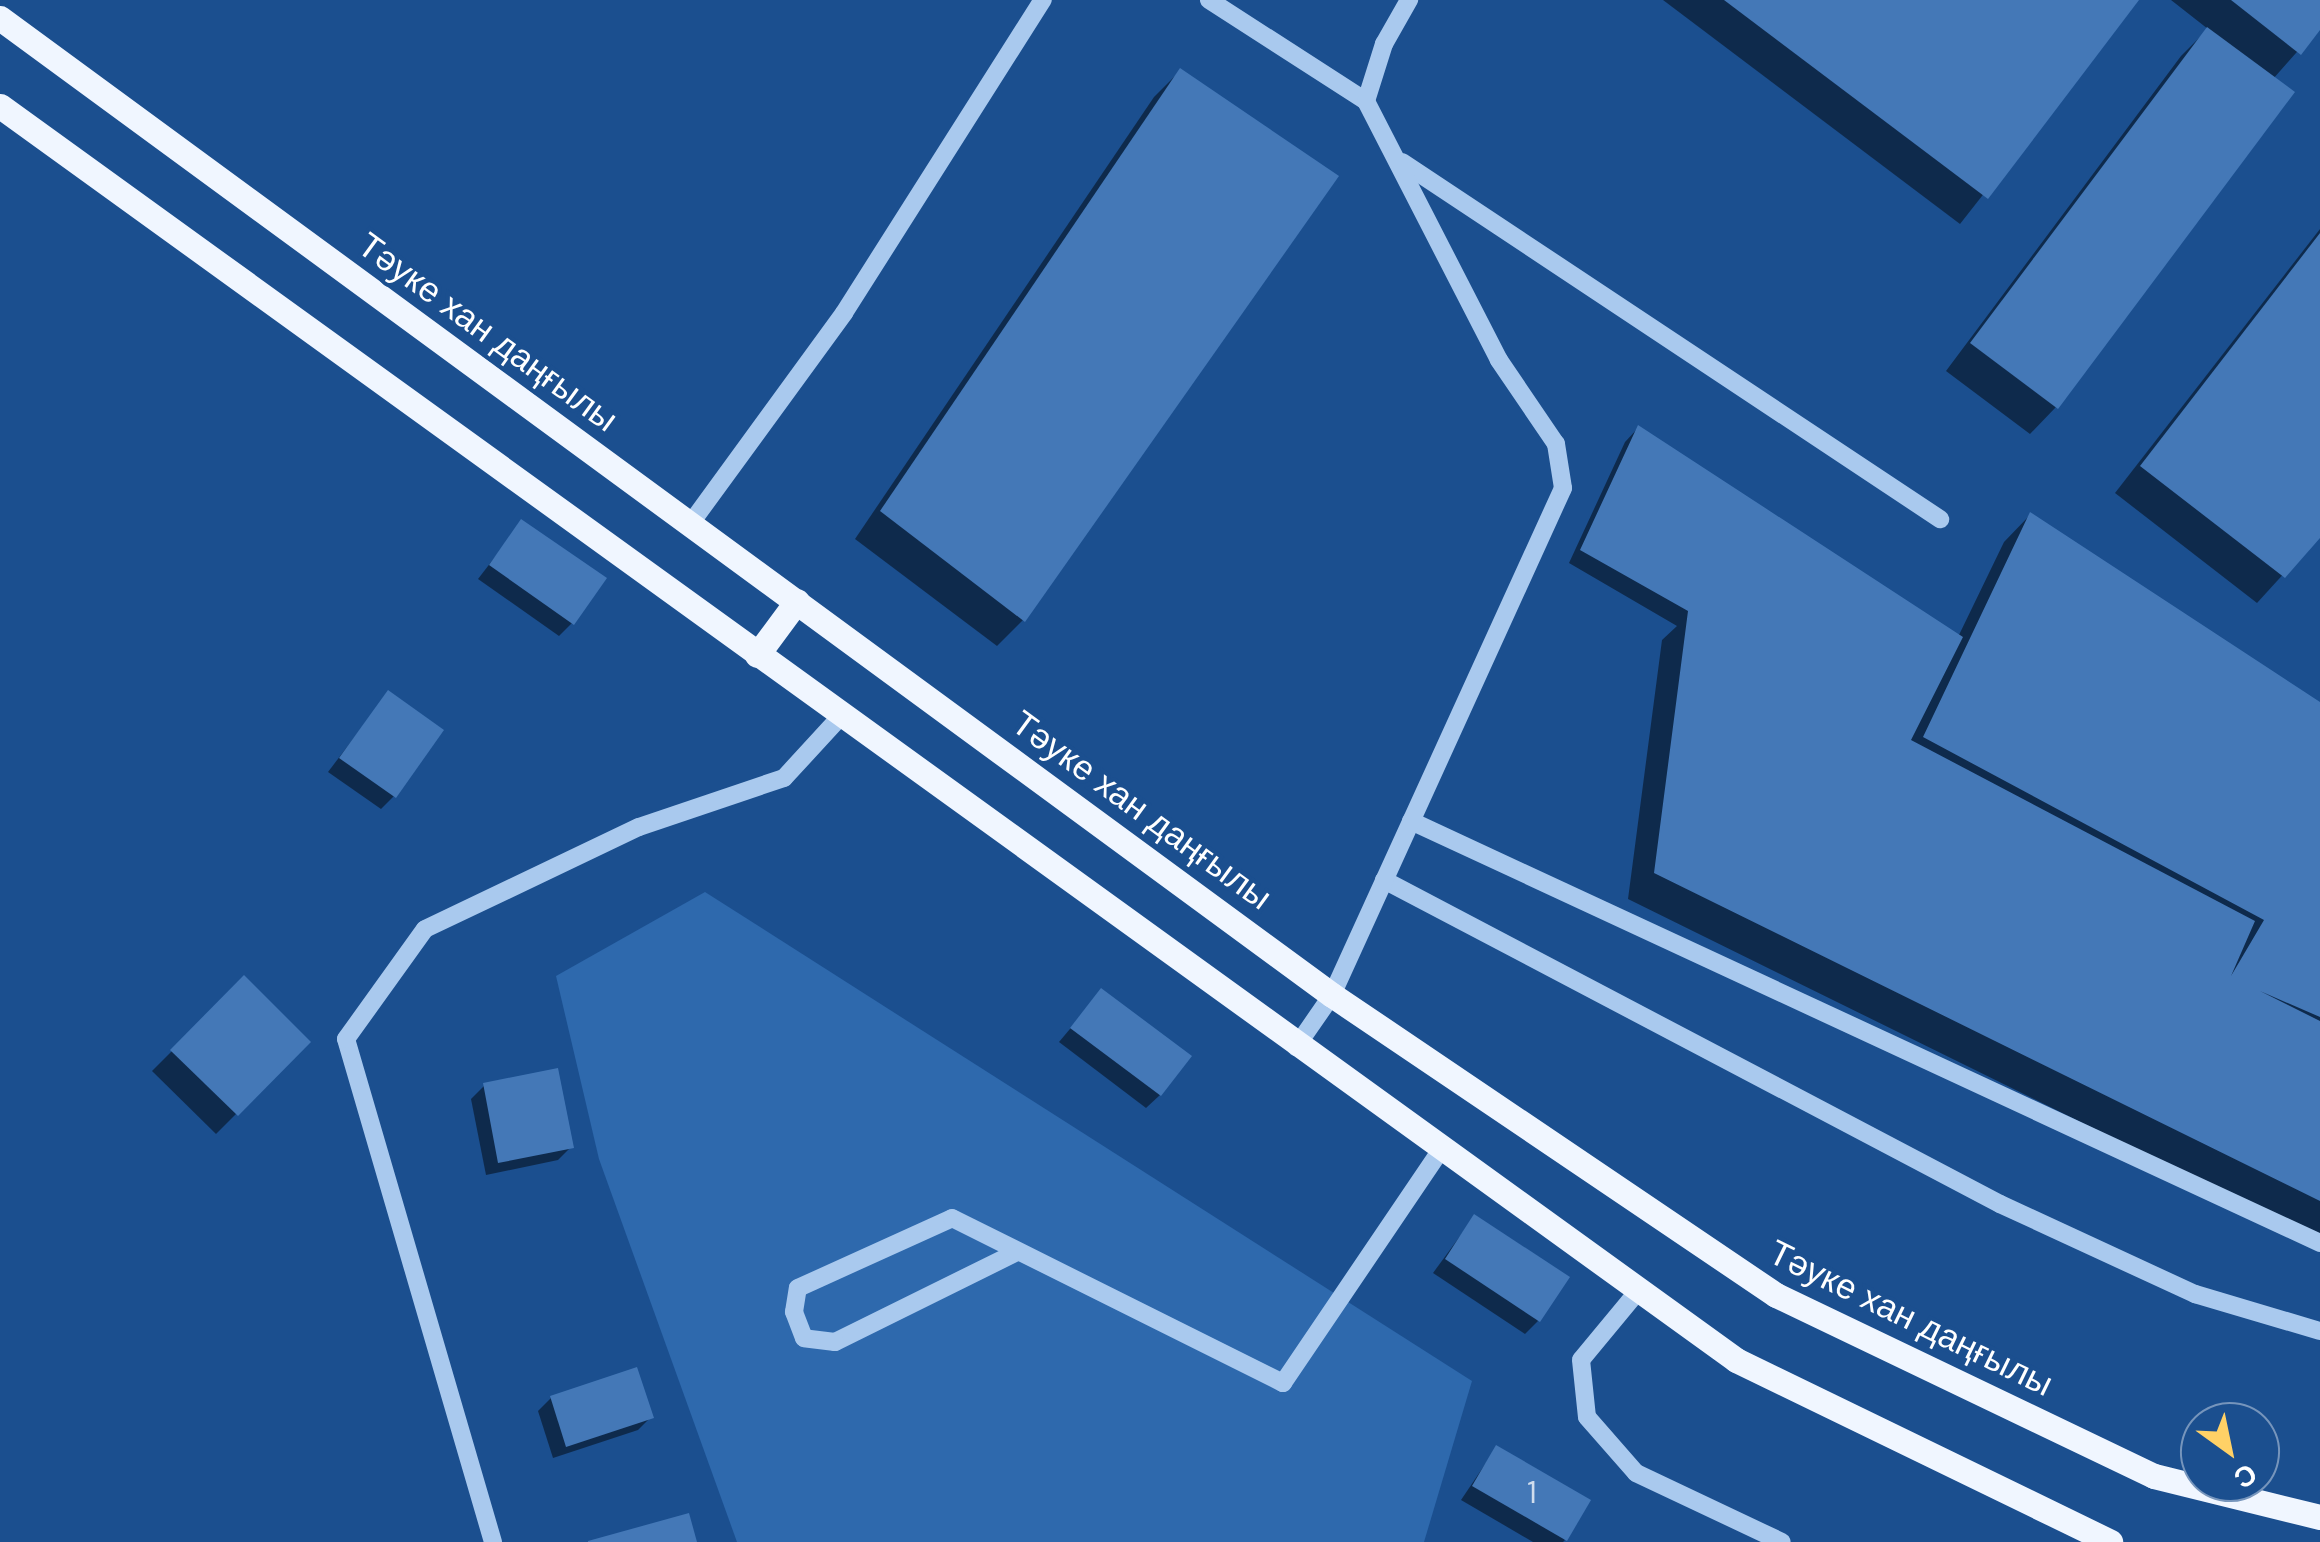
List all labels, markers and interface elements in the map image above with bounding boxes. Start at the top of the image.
street label: Тәуке хан даңғылы [350,224,626,440]
street label: Тәуке хан даңғылы [1004,702,1280,918]
street label: Тәуке хан даңғылы [1762,1231,2060,1405]
north arrow [2180,1402,2280,1502]
text: С [2227,1455,2264,1497]
house number: 1 [1527,1475,1537,1511]

